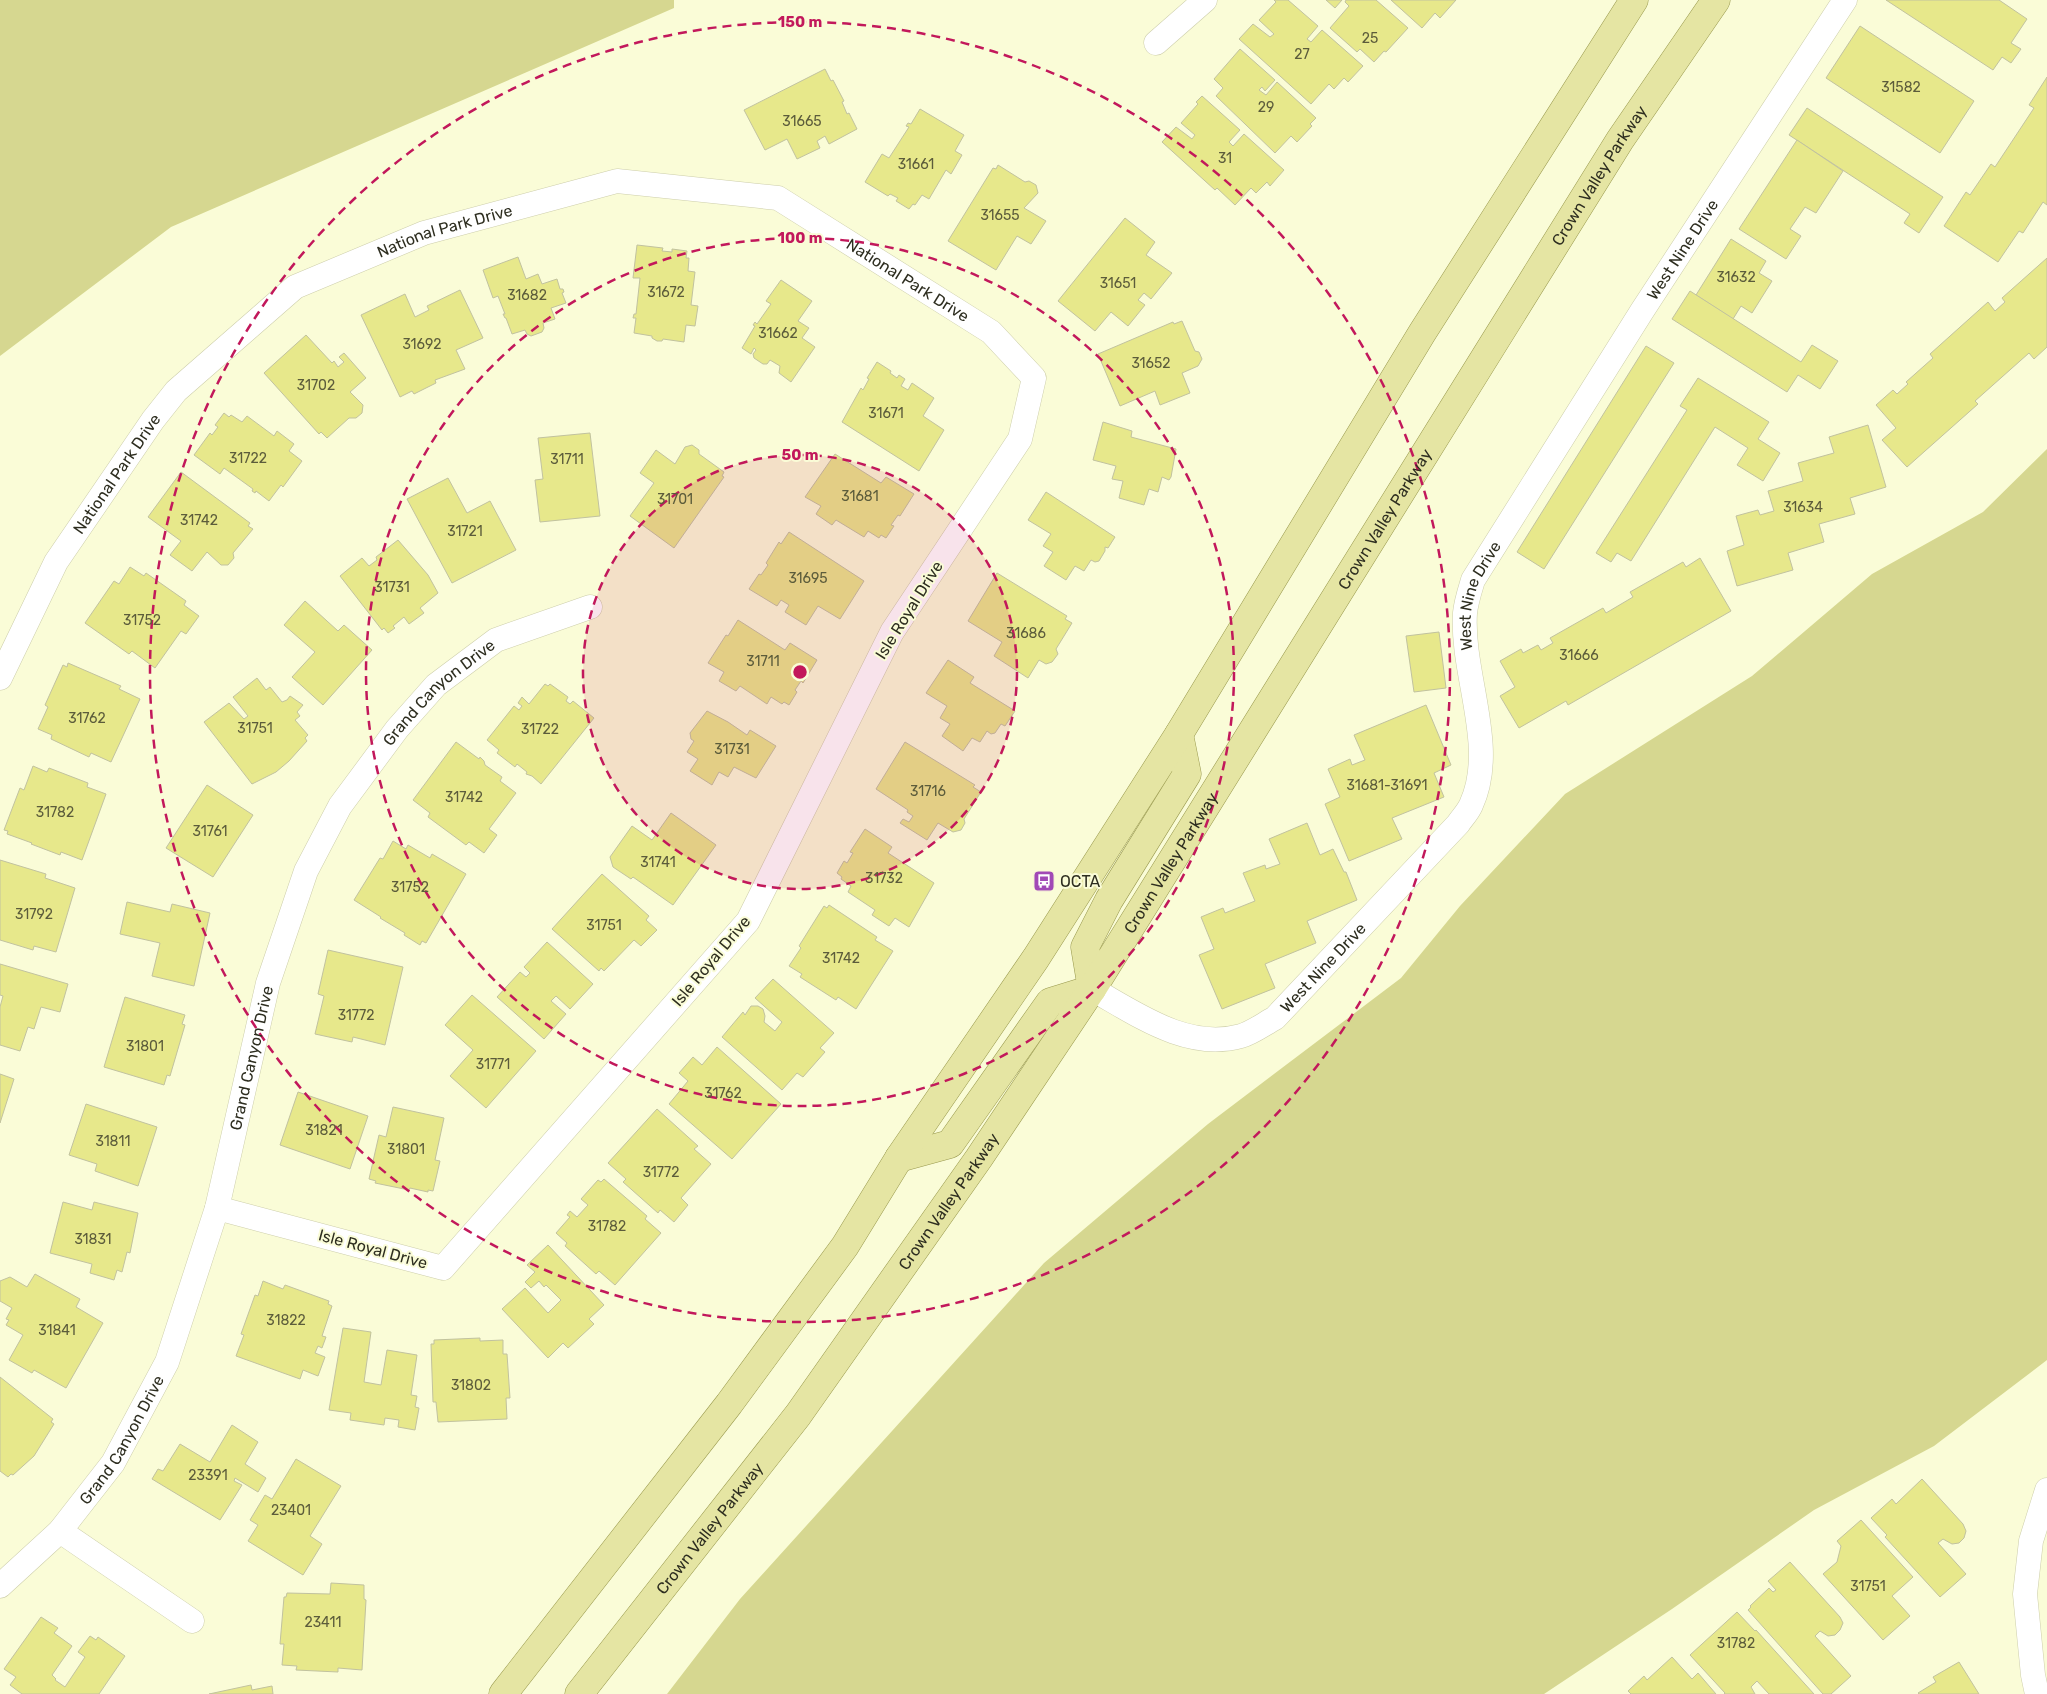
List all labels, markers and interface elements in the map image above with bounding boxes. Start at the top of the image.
text: 150 m [778,13,822,31]
house number: 25 [1362,30,1378,47]
house number: 27 [1294,46,1310,63]
house number: 31582 [1881,79,1921,96]
house number: 29 [1258,99,1274,116]
street label: Crown Valley Parkway [1547,102,1651,249]
house number: 31665 [782,113,822,130]
house number: 31 [1218,150,1232,167]
house number: 31661 [898,156,934,173]
street label: West Nine Drive [1643,196,1722,303]
street label: National Park Drive [374,200,514,261]
house number: 31655 [980,207,1020,224]
text: 100 m [778,229,822,247]
street label: National Park Drive [843,234,973,325]
house number: 31632 [1716,269,1756,286]
house number: 31651 [1100,275,1136,292]
house number: 31672 [647,284,685,301]
house number: 31682 [507,287,547,304]
house number: 31662 [758,325,798,342]
house number: 31692 [402,336,442,353]
house number: 31652 [1131,355,1171,372]
house number: 31702 [297,377,335,394]
house number: 31671 [868,405,904,422]
street label: National Park Drive [69,410,164,537]
street label: Crown Valley Parkway [1333,445,1435,593]
text: 50 m [782,446,818,464]
house number: 31722 [229,450,267,467]
house number: 31711 [550,451,584,468]
house number: 31681 [841,488,879,505]
house number: 31701 [657,491,693,508]
house number: 31634 [1783,499,1823,516]
house number: 31742 [180,512,218,529]
house number: 31721 [447,523,483,540]
street label: West Nine Drive [1455,537,1505,651]
street label: Isle Royal Drive [871,557,947,663]
house number: 31695 [788,570,828,587]
house number: 31731 [374,579,410,596]
house number: 31752 [123,612,161,629]
house number: 31686 [1006,625,1046,642]
street label: Grand Canyon Drive [379,635,498,749]
house number: 31666 [1559,647,1599,664]
house number: 31711 [746,653,780,670]
centre of rings [791,663,809,681]
house number: 31762 [68,710,106,727]
house number: 31751 [237,720,273,737]
house number: 31722 [521,721,559,738]
house number: 31731 [714,741,750,758]
house number: 31681-31691 [1347,777,1427,794]
house number: 31716 [910,783,946,800]
house number: 31742 [445,789,483,806]
street label: Crown Valley Parkway [1120,789,1222,937]
house number: 31782 [36,804,74,821]
house number: 31761 [192,823,228,840]
house number: 31741 [640,854,676,871]
bus stop icon: OCTA [1032,869,1056,893]
house number: 31732 [865,870,903,887]
place label: OCTA [1060,872,1101,891]
house number: 31752 [391,879,429,896]
house number: 31792 [15,906,53,923]
street label: Isle Royal Drive [668,912,754,1010]
house number: 31751 [586,917,622,934]
street label: West Nine Drive [1276,919,1369,1016]
house number: 31742 [822,950,860,967]
street label: Grand Canyon Drive [225,984,277,1132]
house number: 31772 [338,1007,374,1024]
house number: 31801 [126,1038,164,1055]
house number: 31771 [476,1056,510,1073]
house number: 31762 [704,1085,742,1102]
house number: 31821 [305,1122,343,1139]
street label: Crown Valley Parkway [894,1129,1003,1273]
house number: 31811 [95,1133,131,1150]
house number: 31801 [387,1141,425,1158]
house number: 31772 [643,1164,679,1181]
house number: 31782 [588,1218,626,1235]
street label: Isle Royal Drive [316,1225,430,1273]
house number: 31831 [74,1231,112,1248]
house number: 31822 [266,1312,306,1329]
house number: 31841 [38,1322,76,1339]
street label: Grand Canyon Drive [75,1372,168,1508]
house number: 31802 [451,1377,491,1394]
street label: Crown Valley Parkway [652,1458,767,1598]
house number: 23391 [188,1467,228,1484]
house number: 23401 [271,1502,311,1519]
house number: 31751 [1850,1578,1886,1595]
house number: 23411 [304,1614,342,1631]
house number: 31782 [1717,1635,1755,1652]

